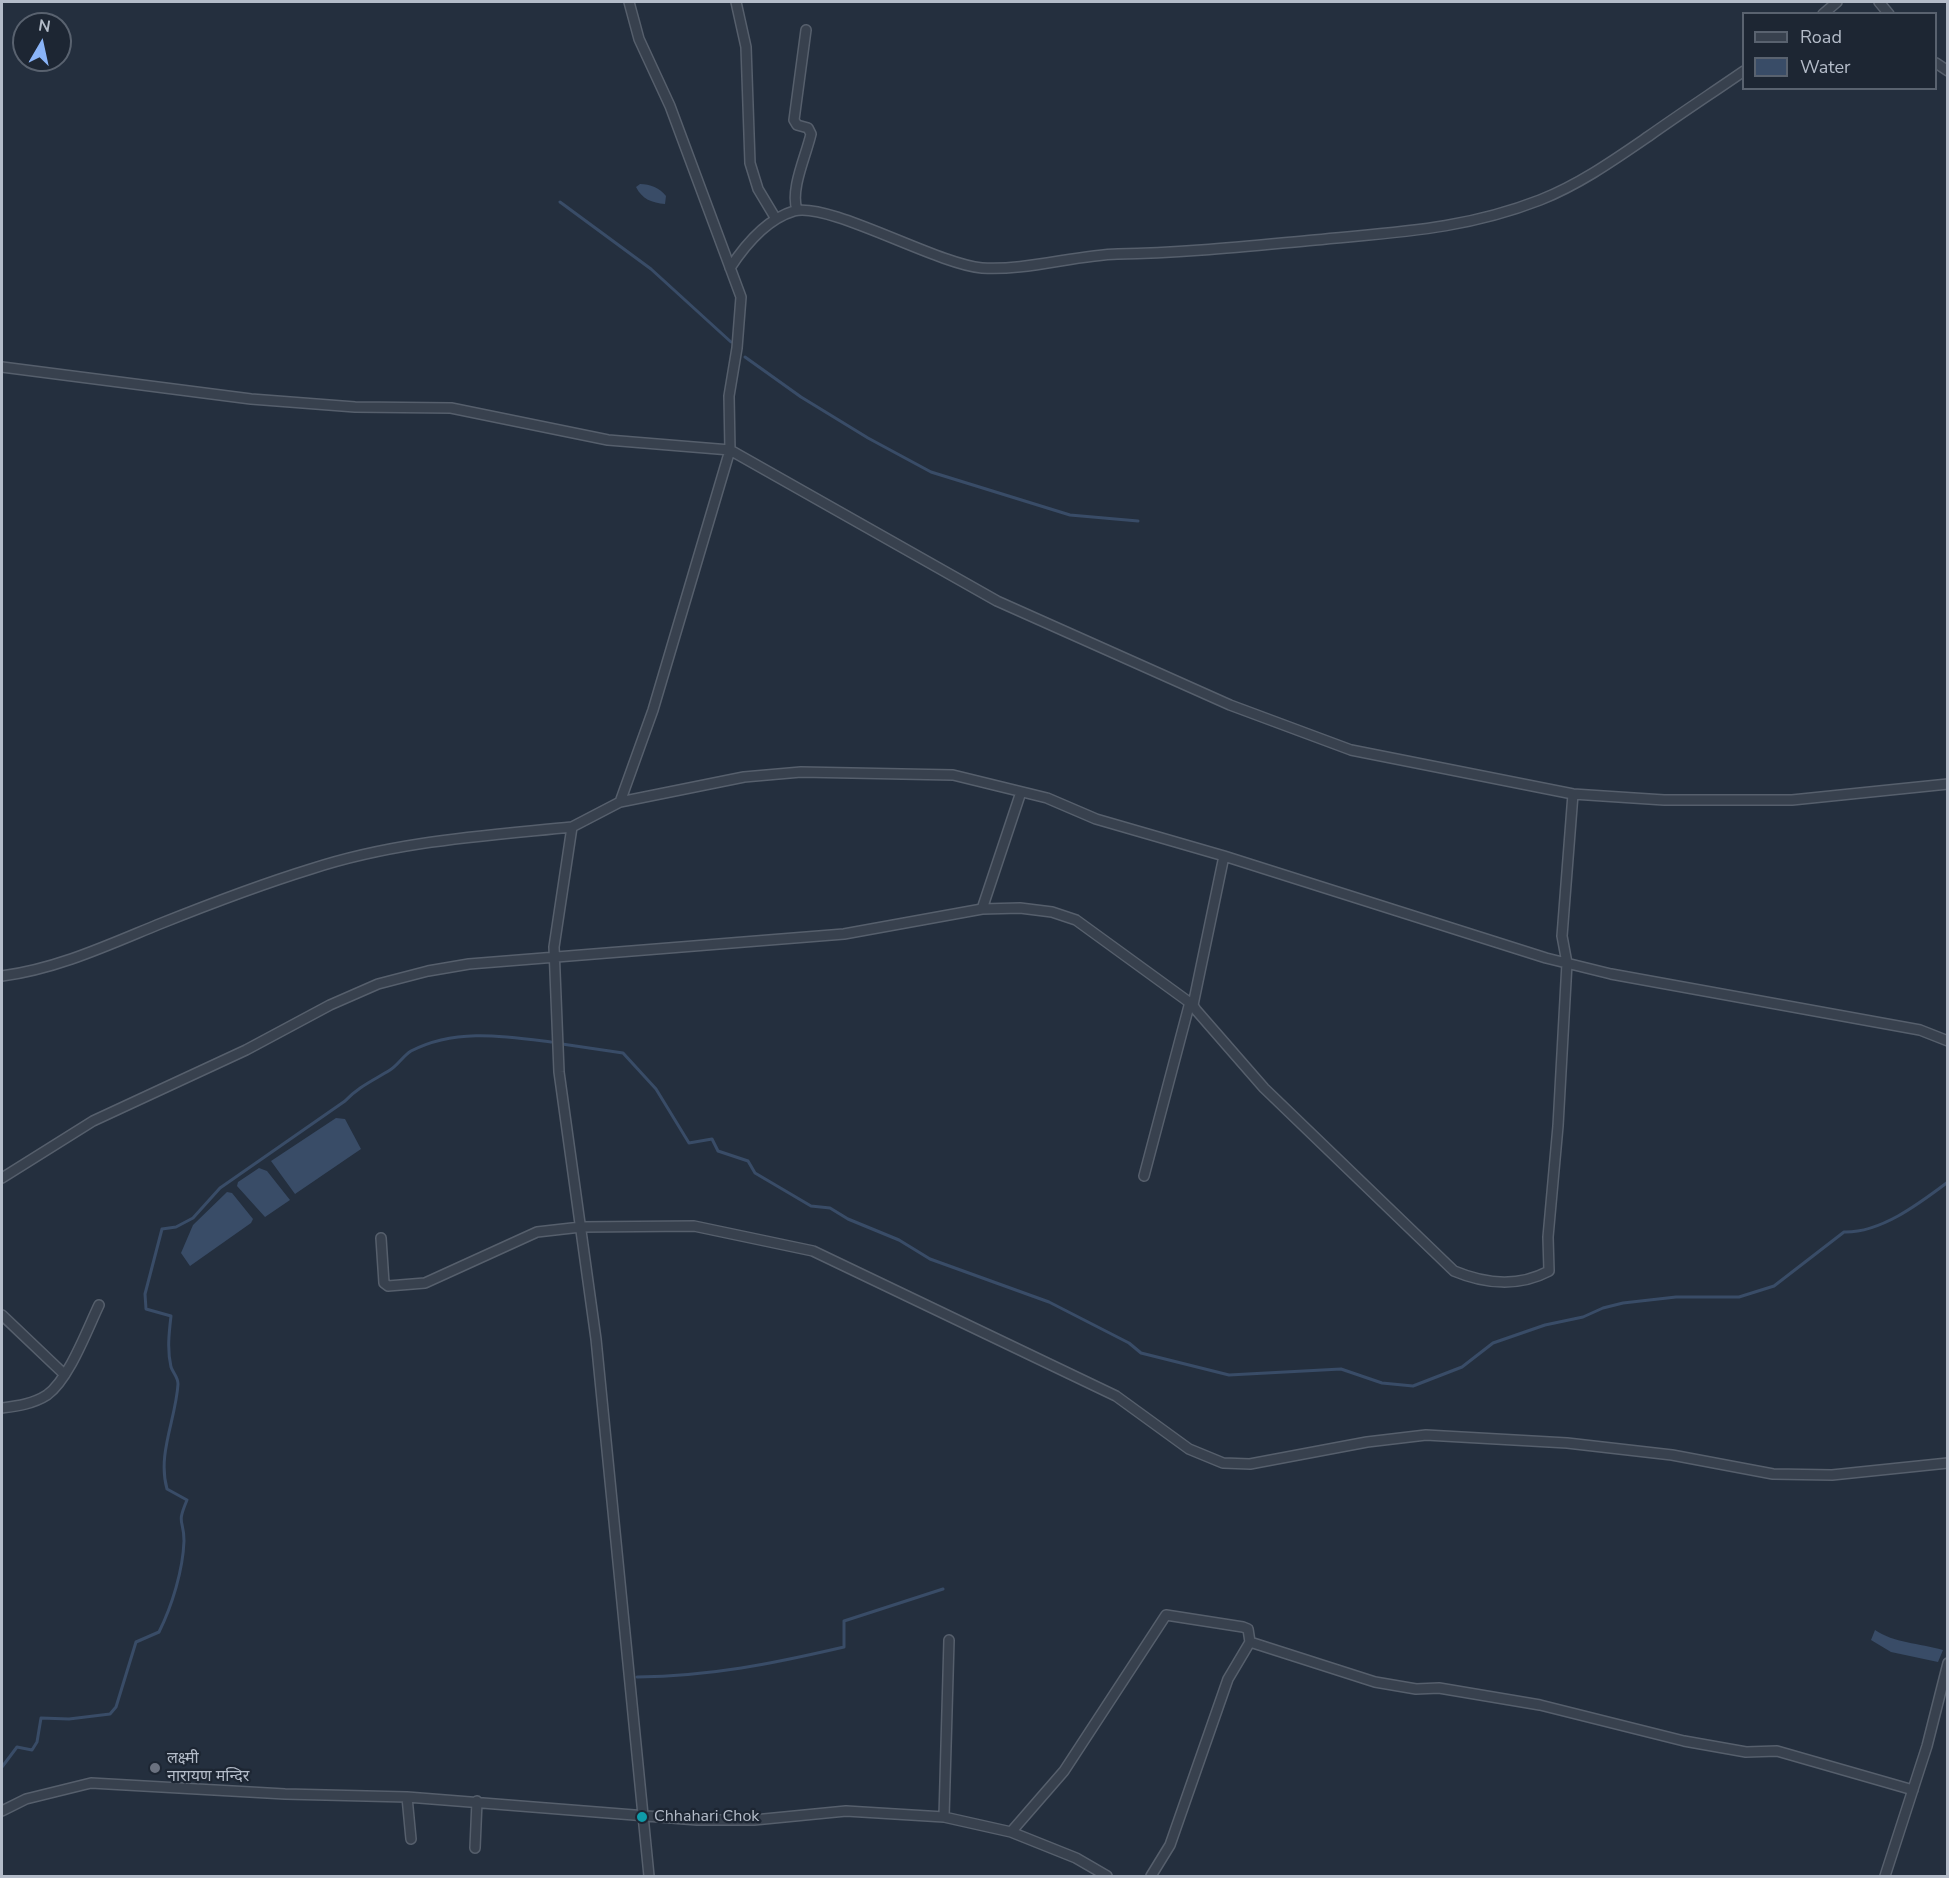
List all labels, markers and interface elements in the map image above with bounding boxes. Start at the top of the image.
north arrow [12,12,72,72]
legend [1742,12,1937,90]
text: N [37,14,52,38]
text: Road [1800,25,1842,49]
text: Water [1800,55,1851,79]
place label: लक्ष्मी नारायण मन्दिर [167,1749,249,1787]
marker: लक्ष्मी नारायण मन्दिर [148,1761,162,1775]
place label: Chhahari Chok [654,1807,759,1827]
marker: Chhahari Chok [635,1810,649,1824]

